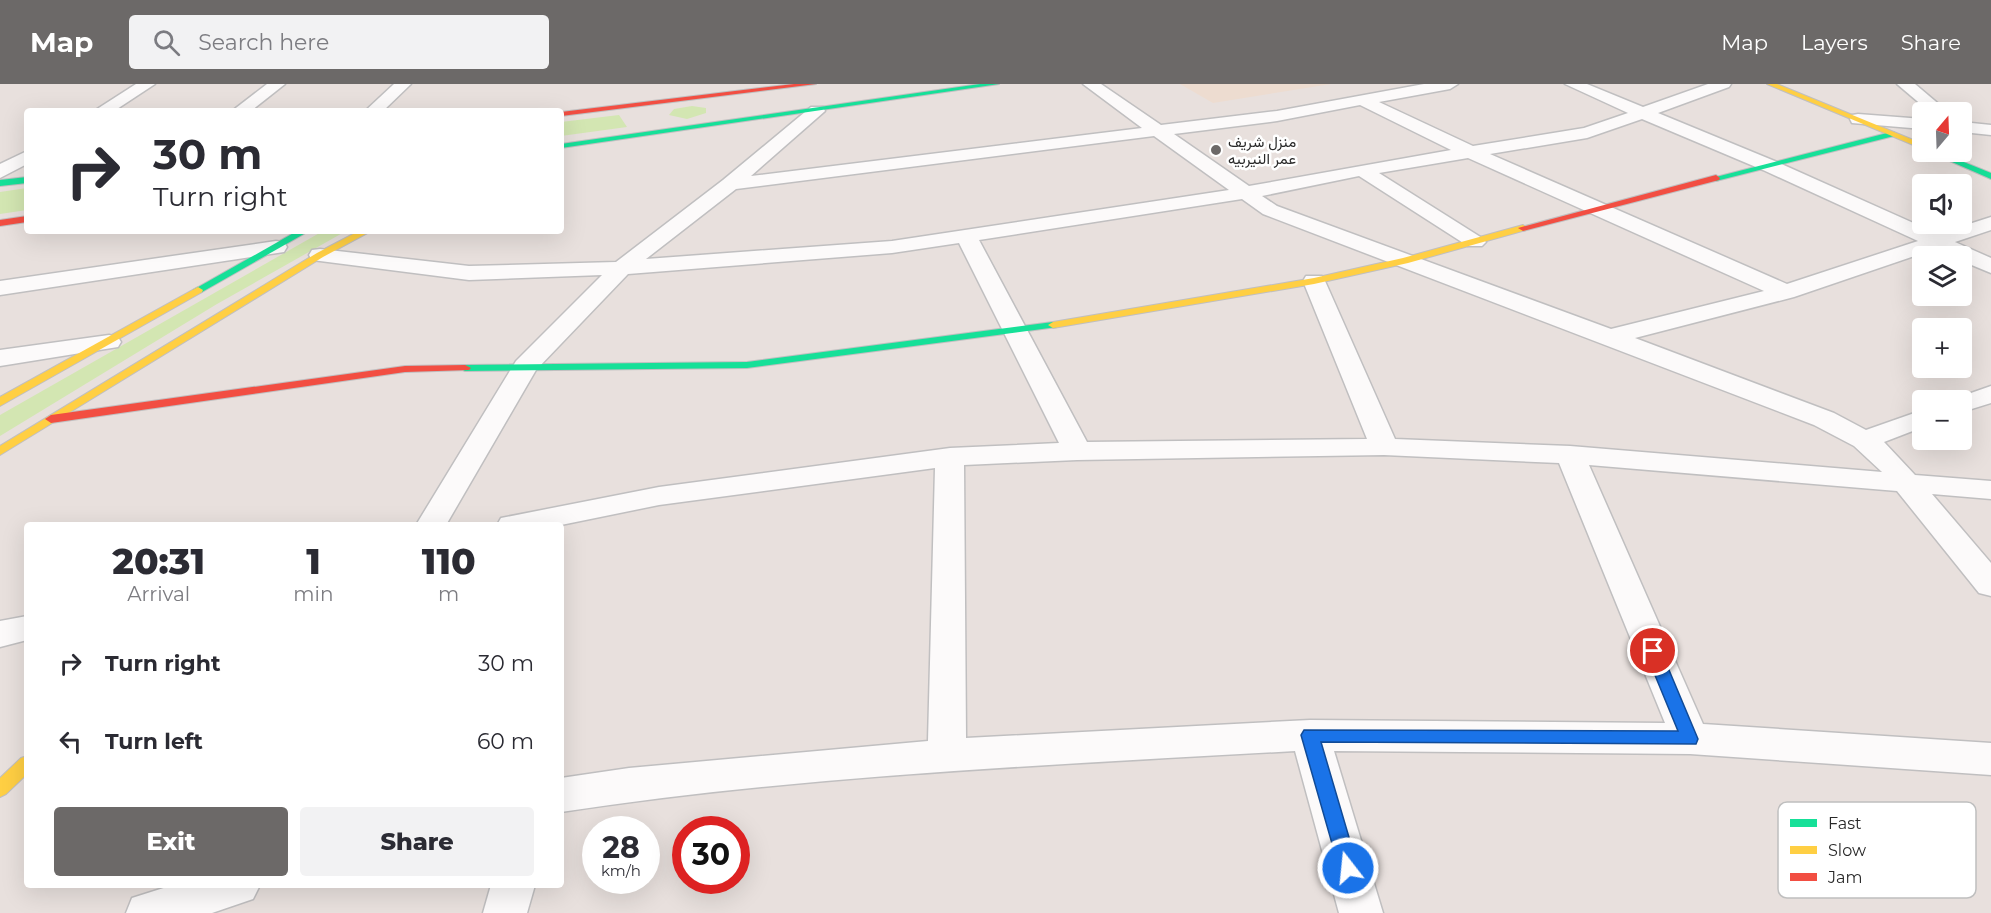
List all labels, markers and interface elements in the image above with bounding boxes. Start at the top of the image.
search box [129,15,549,69]
text: Map [30,25,93,59]
icon: search [150,26,183,59]
text: Search here [198,29,329,56]
text: Map [1721,30,1768,55]
text: Layers [1801,30,1868,55]
text: Share [1901,30,1961,55]
north arrow [1912,102,1972,162]
map controls [1912,102,1972,450]
text: 30 m [153,128,262,180]
icon: right [54,132,132,210]
place label: منزل شريف عمر النيربيه [1228,132,1296,168]
marker: منزل شريف عمر النيربيه [1209,143,1223,157]
button: sound [1912,174,1972,234]
text: Turn right [153,180,288,213]
button: layers [1912,246,1972,306]
button: + [1912,318,1972,378]
button: − [1912,390,1972,450]
text: 20:31 [112,539,205,583]
text: 1 [306,539,321,583]
text: 110 [422,539,476,583]
text: Arrival [127,582,190,606]
text: min [293,582,333,606]
text: m [438,582,459,606]
pin [1627,625,1678,676]
icon: arrive [1636,634,1669,667]
icon: right [54,647,87,680]
text: Turn right [105,650,220,677]
text: 30 m [478,650,534,677]
icon: left [54,725,87,758]
text: Turn left [105,728,203,755]
text: 60 m [477,728,534,755]
legend [1778,802,1976,898]
button: Exit [54,807,288,876]
button: Share [300,807,534,876]
text: Fast [1828,814,1862,833]
speed limit sign: 30 [672,816,750,894]
text: 28 [602,829,640,866]
position arrow [1316,836,1380,900]
text: Slow [1828,841,1866,860]
text: km/h [601,861,641,880]
text: Jam [1827,868,1862,887]

